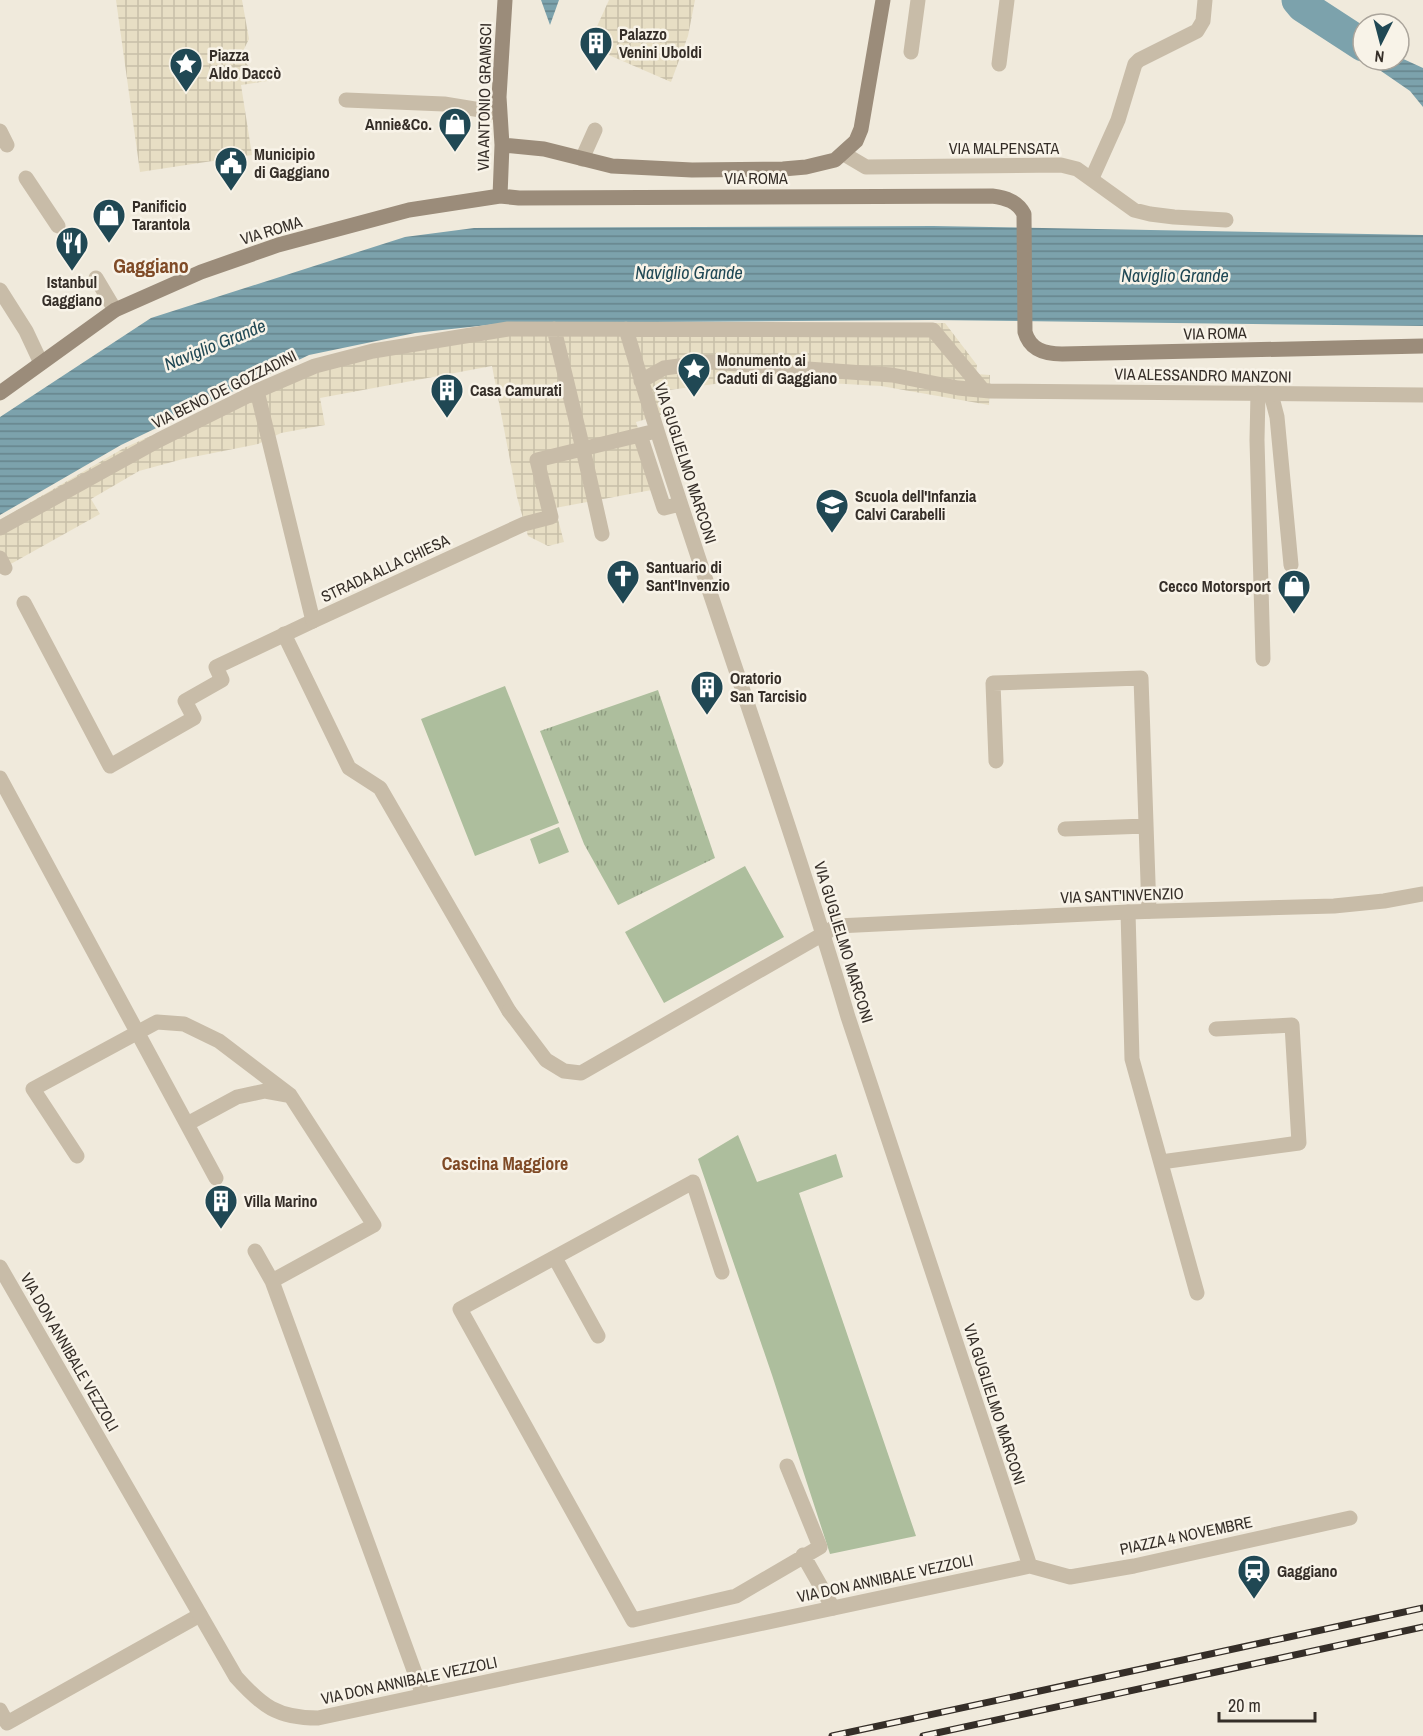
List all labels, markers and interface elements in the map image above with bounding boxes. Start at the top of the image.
north arrow [1351,12,1411,72]
street label: VIA ANTONIO GRAMSCI [472,23,496,171]
place label: Palazzo Venini Uboldi [619,23,702,63]
building icon: Palazzo Venini Uboldi [578,25,614,72]
place label: Piazza Aldo Daccò [209,44,281,84]
text: N [1374,45,1385,68]
place icon: Piazza Aldo Daccò [168,46,204,93]
shop icon: Annie&Co. [437,106,473,153]
place label: Annie&Co. [365,113,432,135]
street label: VIA MALPENSATA [949,137,1059,159]
place label: Municipio di Gaggiano [254,143,330,183]
public building icon: Municipio di Gaggiano [213,145,249,192]
street label: VIA ROMA [724,167,788,189]
place label: Panificio Tarantola [132,195,191,235]
shop icon: Panificio Tarantola [91,197,127,244]
street label: VIA ROMA [237,210,305,250]
restaurant icon: Istanbul Gaggiano [54,225,90,272]
district label: Gaggiano [113,252,189,279]
water label: Naviglio Grande [635,260,743,285]
water label: Naviglio Grande [1121,263,1229,288]
place label: Istanbul Gaggiano [42,271,102,311]
water label: Naviglio Grande [160,313,269,376]
street label: VIA ROMA [1183,321,1247,345]
street label: VIA BENO DE GOZZADINI [148,344,300,434]
place label: Monumento ai Caduti di Gaggiano [717,349,837,389]
place icon: Monumento ai Caduti di Gaggiano [676,351,712,398]
street label: VIA ALESSANDRO MANZONI [1114,362,1292,388]
building icon: Casa Camurati [429,372,465,419]
place label: Casa Camurati [470,379,562,401]
street label: VIA GUGLIELMO MARCONI [650,380,722,546]
place label: Scuola dell'Infanzia Calvi Carabelli [855,485,977,525]
school or university icon: Scuola dell'Infanzia Calvi Carabelli [814,487,850,534]
street label: STRADA ALLA CHIESA [317,528,453,607]
place label: Santuario di Sant'Invenzio [646,556,730,596]
church icon: Santuario di Sant'Invenzio [605,558,641,605]
shop icon: Cecco Motorsport [1276,568,1312,615]
place label: Cecco Motorsport [1159,575,1272,597]
place label: Oratorio San Tarcisio [730,667,807,707]
building icon: Oratorio San Tarcisio [689,669,725,716]
street label: VIA GUGLIELMO MARCONI [809,859,879,1025]
street label: VIA SANT'INVENZIO [1060,882,1184,908]
district label: Cascina Maggiore [442,1151,568,1176]
building icon: Villa Marino [203,1183,239,1230]
place label: Villa Marino [244,1190,317,1212]
street label: VIA DON ANNIBALE VEZZOLI [16,1269,124,1435]
street label: VIA GUGLIELMO MARCONI [959,1321,1031,1487]
street label: PIAZZA 4 NOVEMBRE [1118,1510,1254,1560]
street label: VIA DON ANNIBALE VEZZOLI [795,1549,975,1607]
station icon: Gaggiano [1236,1553,1272,1600]
place label: Gaggiano [1277,1560,1338,1582]
street label: VIA DON ANNIBALE VEZZOLI [319,1651,499,1709]
scale bar [1219,1685,1315,1723]
text: 20 m [1228,1693,1261,1718]

